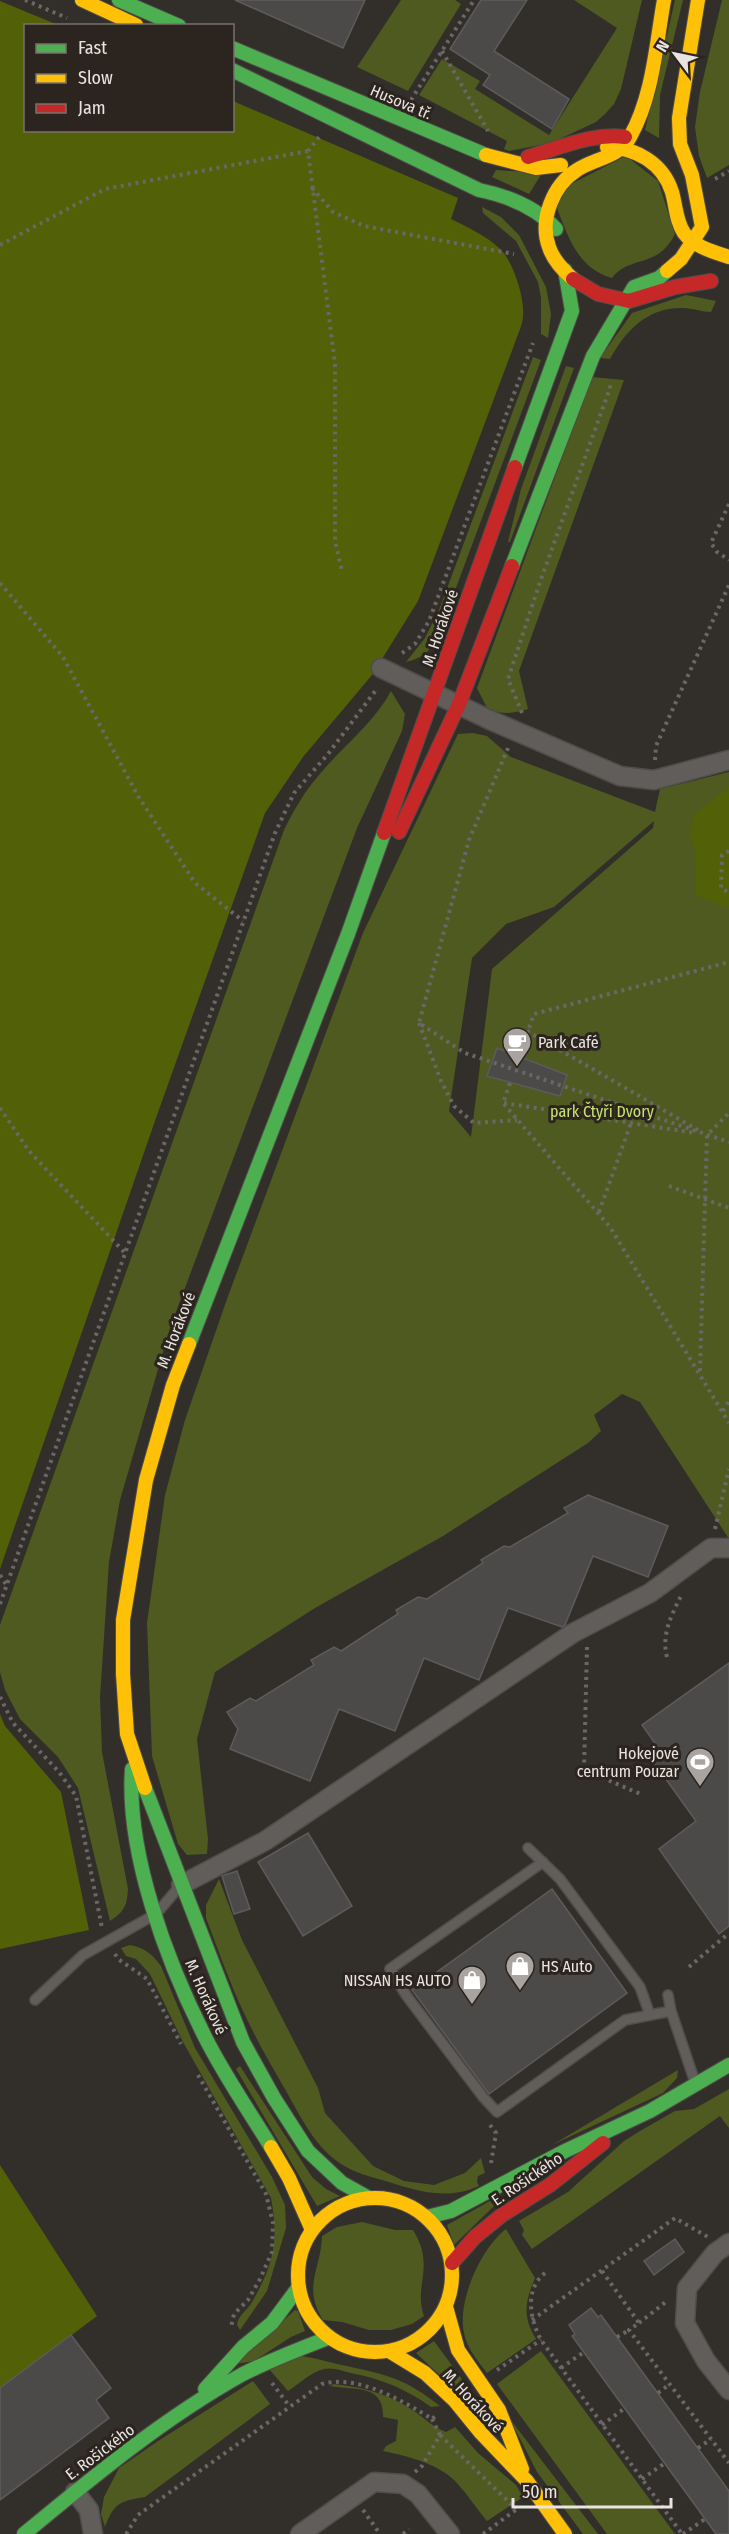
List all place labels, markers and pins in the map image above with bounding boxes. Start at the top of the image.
cafe icon: Park Café [501,1026,533,1068]
place label: Park Café [538,1033,599,1052]
place label: Hokejové centrum Pouzar [577,1744,679,1781]
sports icon: Hokejové centrum Pouzar [684,1746,716,1788]
shop icon: HS Auto [504,1950,536,1992]
place label: HS Auto [541,1957,593,1976]
shop icon: NISSAN HS AUTO [456,1964,488,2006]
place label: NISSAN HS AUTO [344,1971,451,1990]

